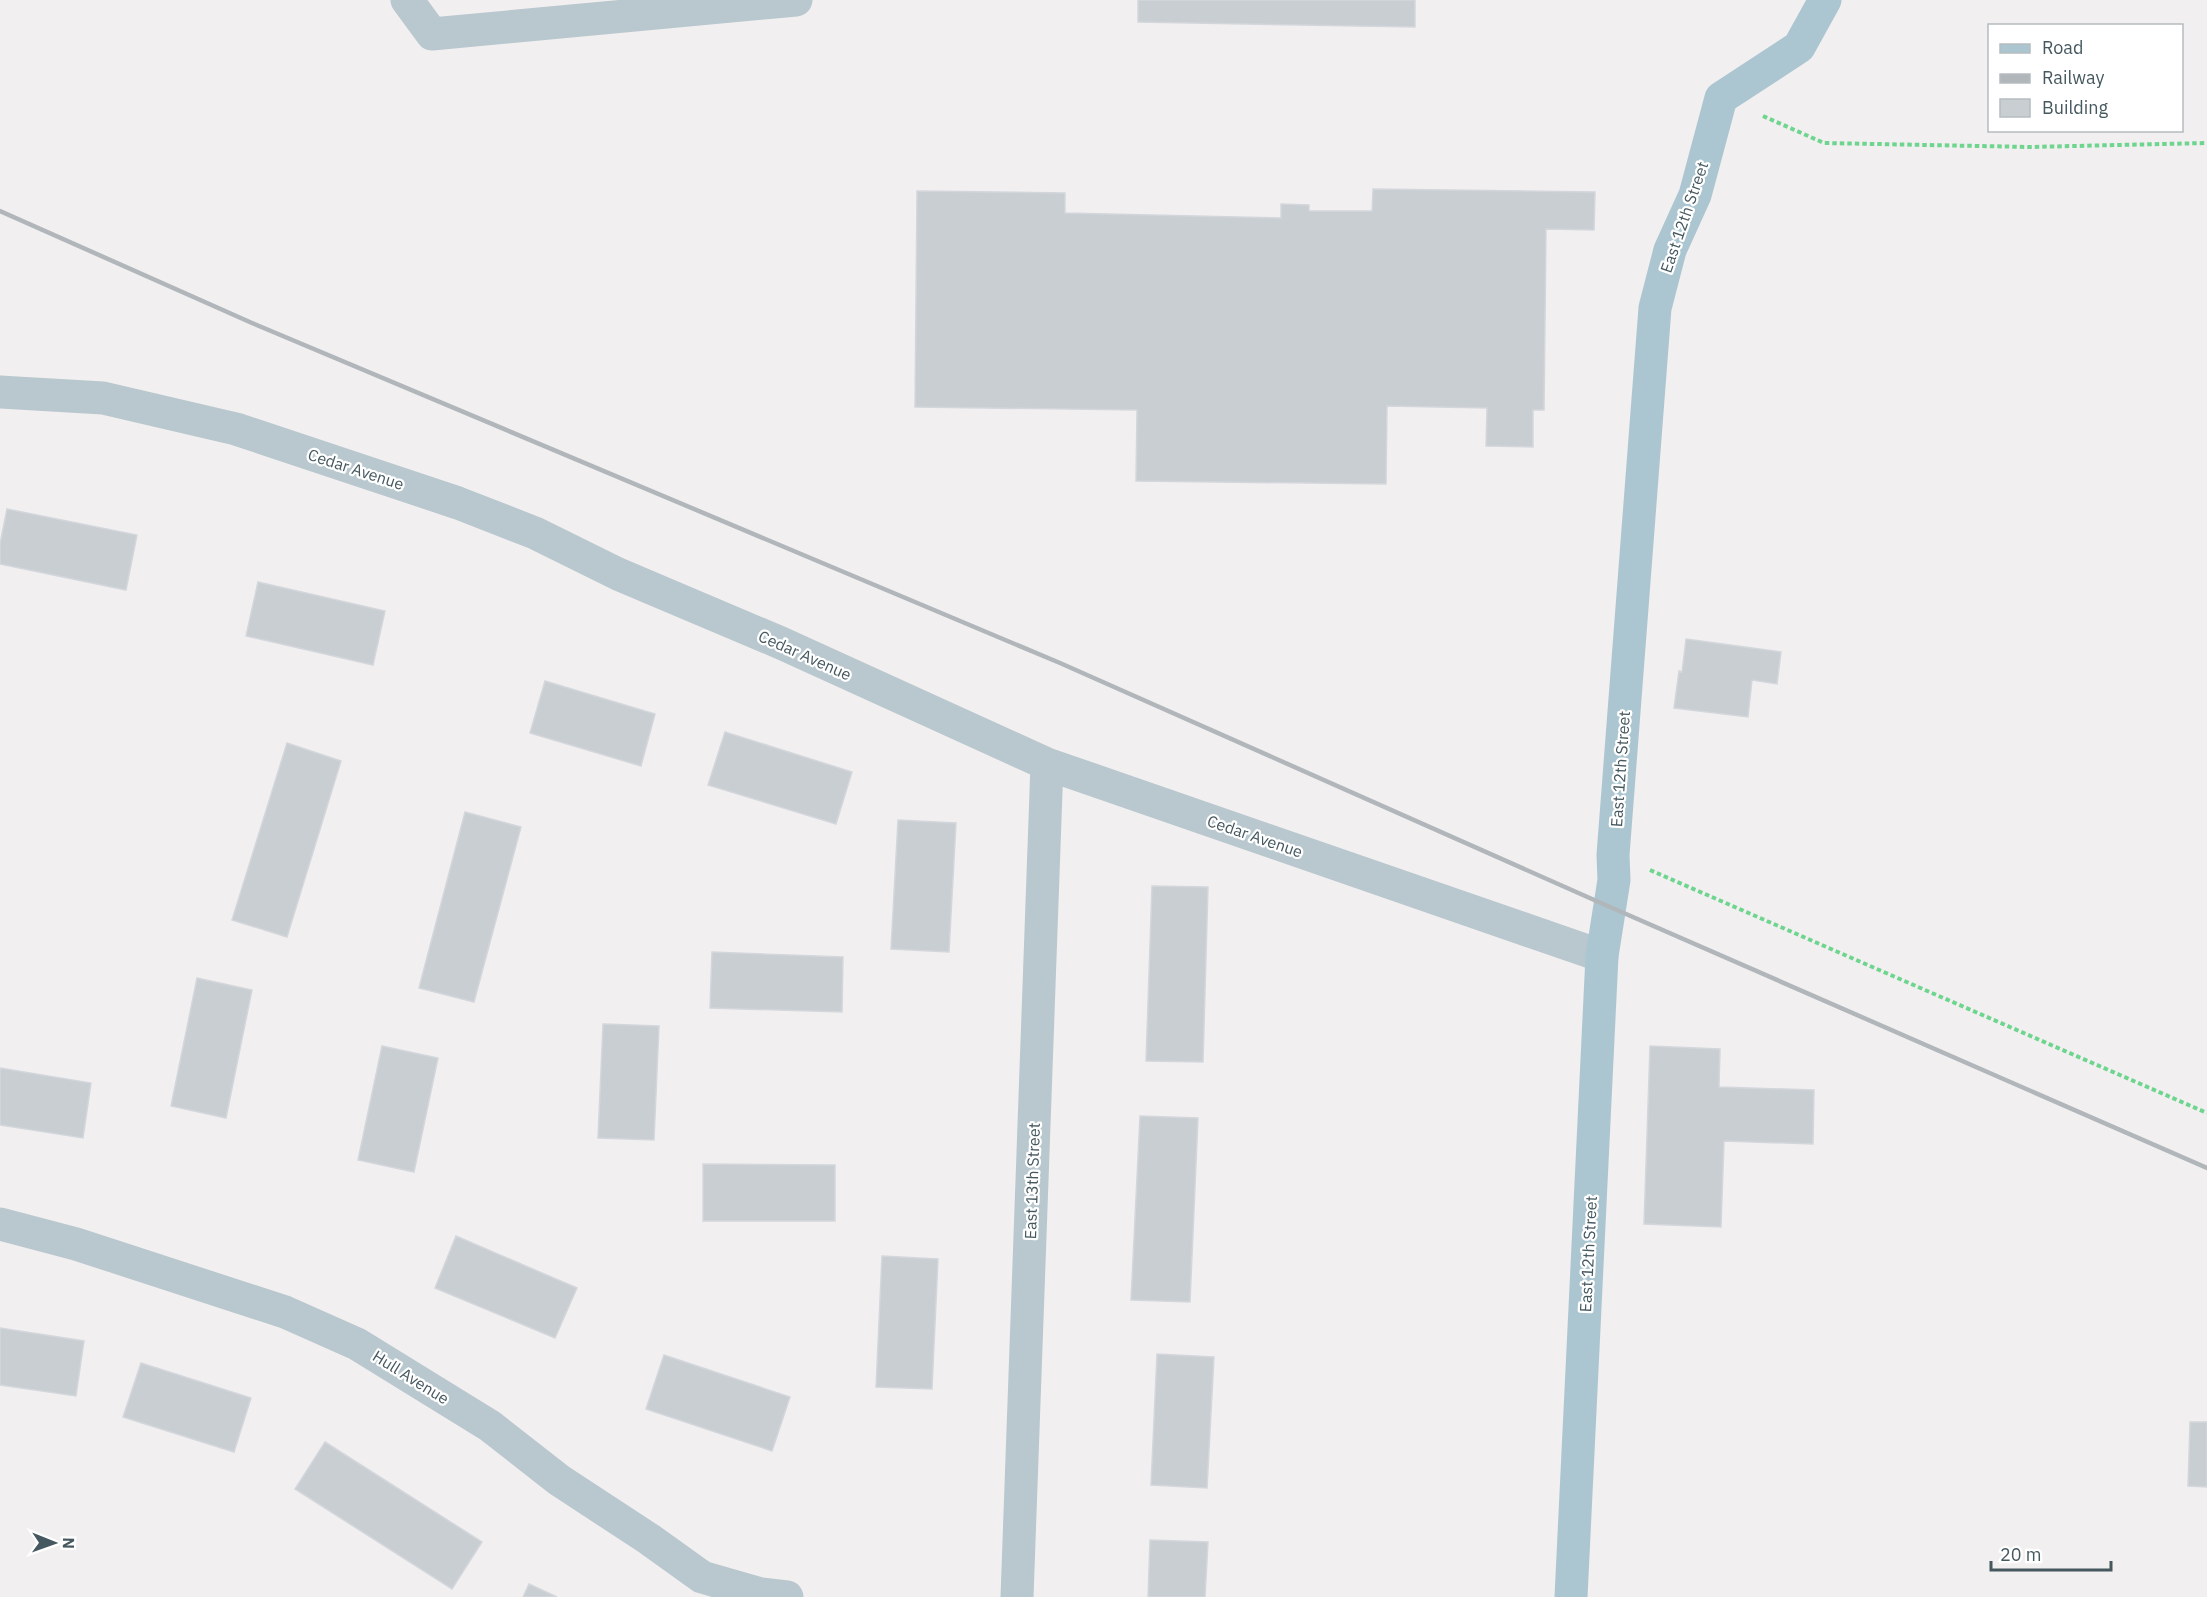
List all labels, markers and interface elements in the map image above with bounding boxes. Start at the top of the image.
legend [1988,24,2183,132]
text: Road [2042,36,2083,59]
text: Railway [2042,66,2104,89]
text: Building [2042,96,2109,119]
street label: East 12th Street [1656,159,1712,275]
street label: Cedar Avenue [306,444,407,494]
street label: Cedar Avenue [755,626,855,684]
street label: East 12th Street [1606,710,1634,828]
street label: Cedar Avenue [1205,810,1306,862]
street label: East 13th Street [1020,1122,1044,1240]
street label: East 12th Street [1575,1195,1601,1313]
street label: Hull Avenue [369,1346,453,1408]
north arrow [24,1513,84,1573]
scale bar [1991,1534,2111,1572]
text: N [59,1537,79,1549]
text: 20 m [2000,1543,2042,1566]

